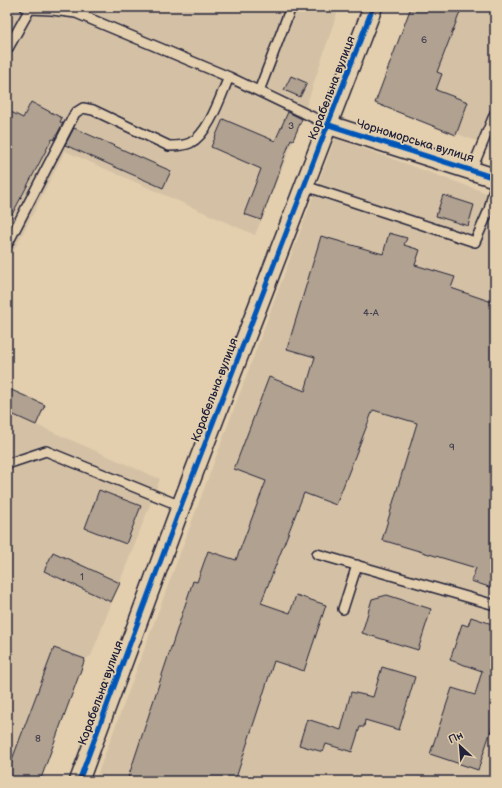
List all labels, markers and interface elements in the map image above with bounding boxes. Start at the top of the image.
street label: Корабельна вулиця [305,34,359,142]
house number: 6 [421,34,427,46]
street label: Чорноморська вулиця [354,116,476,166]
house number: 3 [288,120,294,132]
house number: 4-А [363,307,380,319]
street label: Корабельна вулиця [188,336,242,444]
house number: 9 [449,441,455,453]
house number: 1 [80,571,84,583]
street label: Корабельна вулиця [75,638,127,747]
north arrow [440,726,480,766]
text: Пн [446,728,465,747]
house number: 8 [35,733,41,745]

